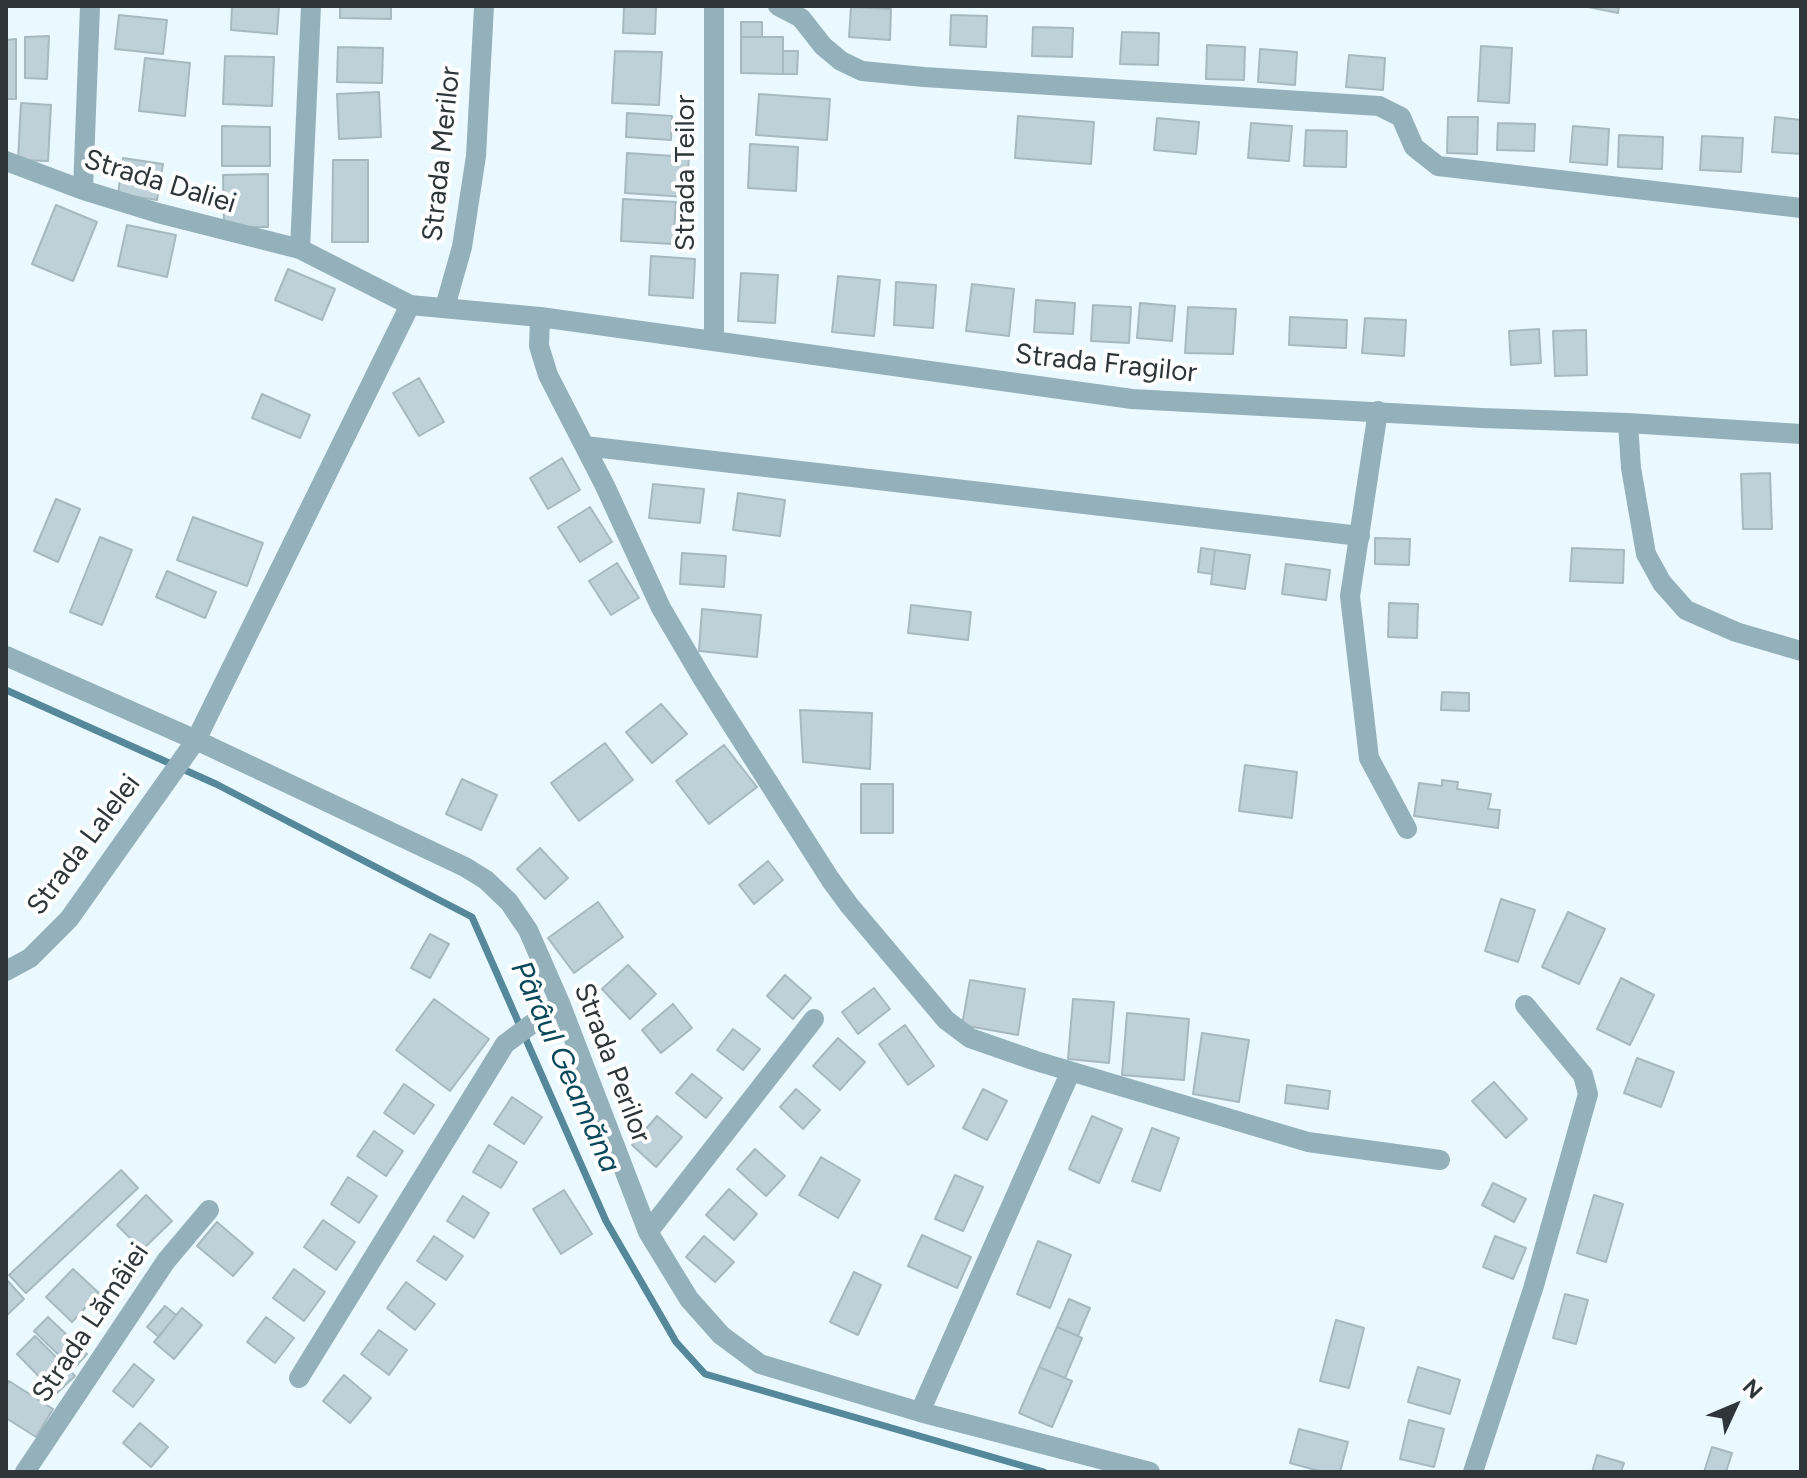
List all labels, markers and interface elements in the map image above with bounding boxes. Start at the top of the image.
street label: Strada Merilor [416,65,468,243]
street label: Strada Teilor [669,95,703,251]
street label: Strada Daliei [80,143,240,221]
street label: Strada Fragilor [1013,338,1199,390]
street label: Strada Lalelei [20,768,148,922]
water label: Pârâul Geamăna [502,956,628,1178]
street label: Strada Perilor [566,978,658,1148]
street label: Strada Lămâiei [26,1237,156,1409]
north arrow [1695,1366,1775,1446]
text: N [1737,1373,1768,1404]

